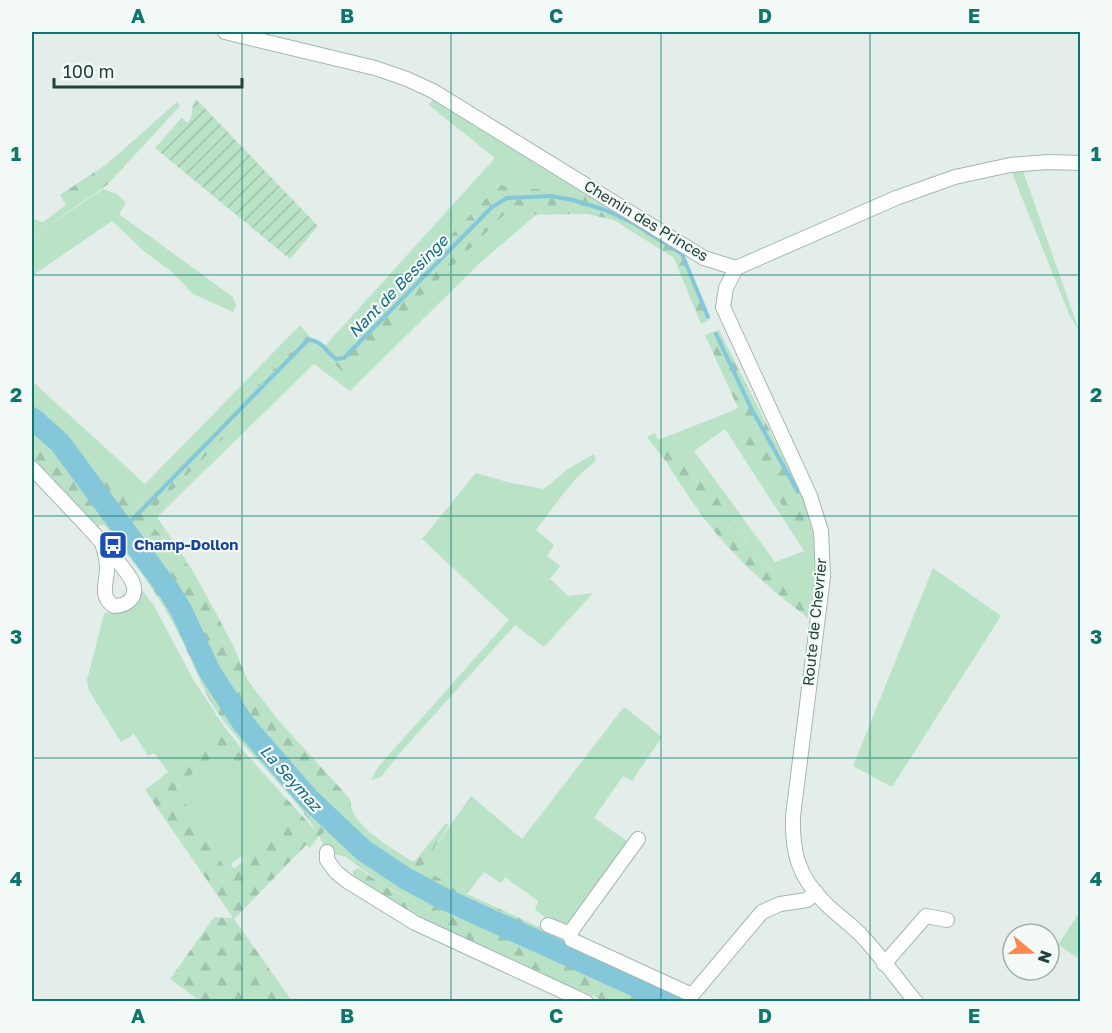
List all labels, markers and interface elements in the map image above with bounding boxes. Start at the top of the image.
text: A [131,3,145,27]
text: B [340,3,354,27]
text: C [549,3,563,27]
text: D [758,3,772,27]
text: E [968,3,980,27]
scale bar [54,51,242,89]
text: 100 m [63,60,114,82]
text: 1 [11,141,21,165]
text: 1 [1091,141,1101,165]
street label: Chemin des Princes [581,176,712,264]
water label: Nant de Bessinge [344,229,453,341]
text: 2 [10,382,22,406]
text: 2 [1090,382,1102,406]
bus stop icon: Champ-Dollon [97,529,129,561]
place label: Champ-Dollon [134,535,238,553]
street label: Route de Chevrier [798,557,830,687]
text: 3 [10,624,22,648]
text: 3 [1090,624,1102,648]
water label: La Seymaz [256,741,327,816]
text: 4 [10,866,22,890]
text: 4 [1090,866,1102,890]
north arrow [1001,922,1061,982]
text: N [1034,948,1057,966]
text: A [131,1003,145,1027]
text: B [340,1003,354,1027]
text: C [549,1003,563,1027]
text: D [758,1003,772,1027]
text: E [968,1003,980,1027]

